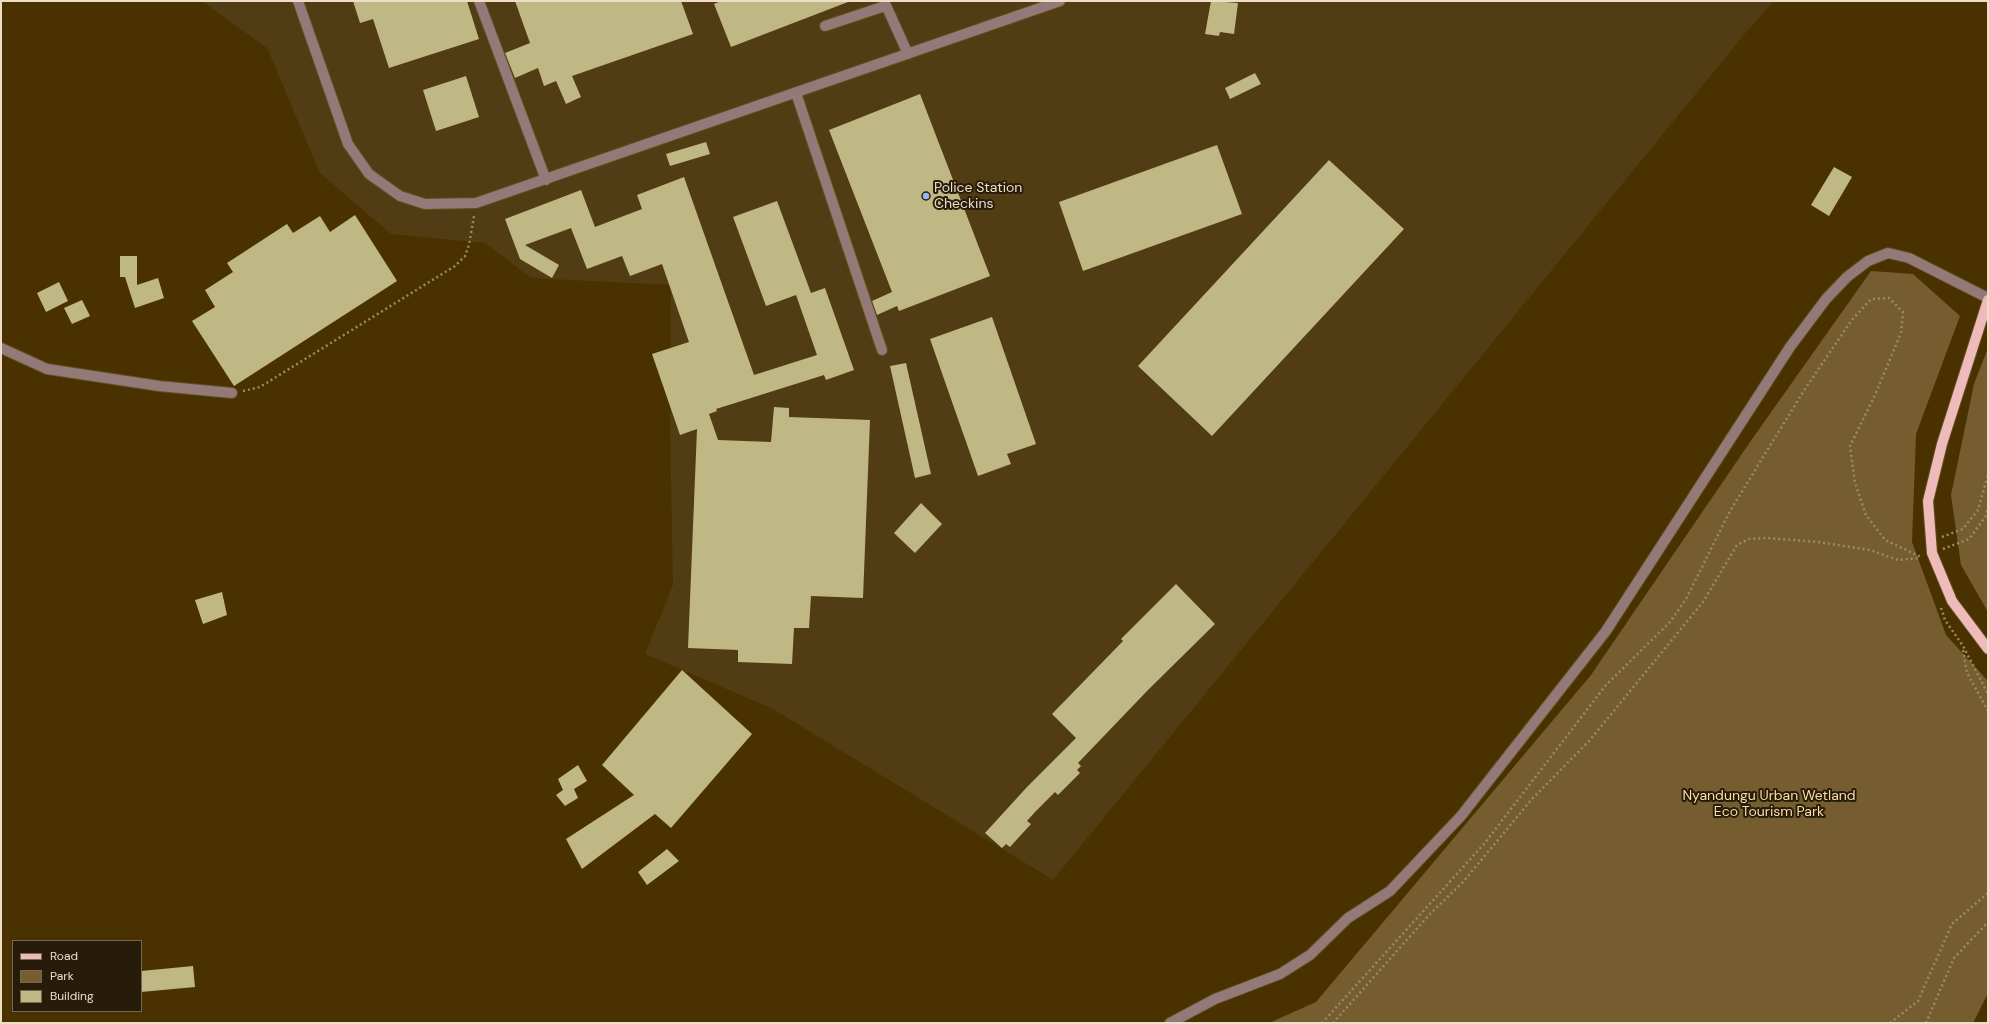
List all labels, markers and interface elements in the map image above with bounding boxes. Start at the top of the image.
place label: Police Station Checkins [934,180,1022,212]
marker: Police Station Checkins [921,191,931,201]
park label: Nyandungu Urban Wetland Eco Tourism Park [1682,788,1856,820]
legend [12,940,142,1012]
text: Road [50,948,78,964]
text: Park [50,968,74,984]
text: Building [50,988,94,1004]

